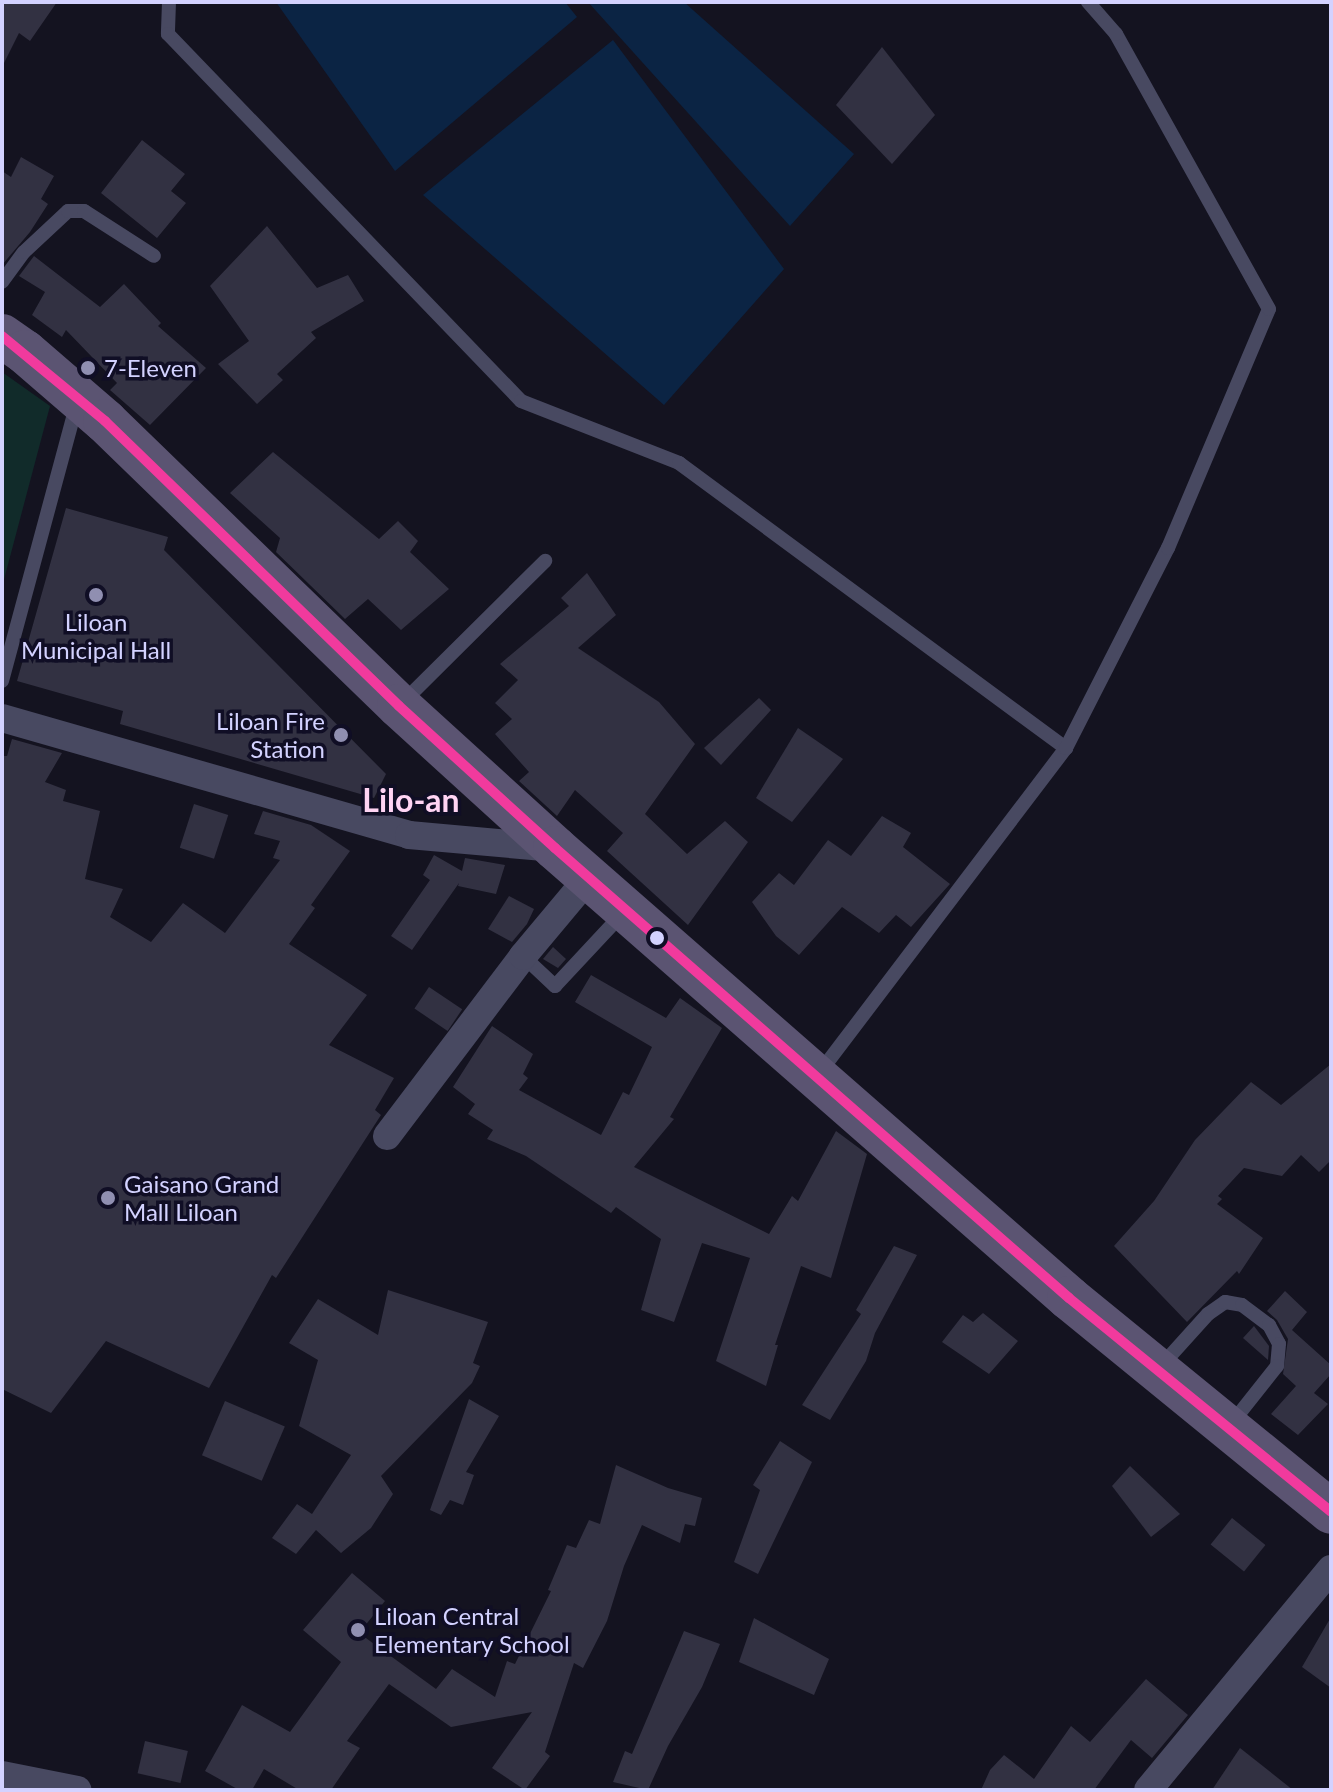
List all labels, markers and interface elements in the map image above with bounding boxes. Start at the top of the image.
place label: 7-Eleven [104,354,197,382]
marker: 7-Eleven [79,359,97,377]
marker: Liloan Municipal Hall [87,586,105,604]
place label: Liloan Municipal Hall [21,608,171,664]
place label: Liloan Fire Station [216,707,325,763]
marker: Liloan Fire Station [332,726,350,744]
district label: Lilo-an [362,781,460,819]
unlabelled marker [649,930,665,946]
place label: Gaisano Grand Mall Liloan [124,1170,279,1226]
marker: Gaisano Grand Mall Liloan [99,1189,117,1207]
place label: Liloan Central Elementary School [374,1602,570,1658]
marker: Liloan Central Elementary School [349,1621,367,1639]

